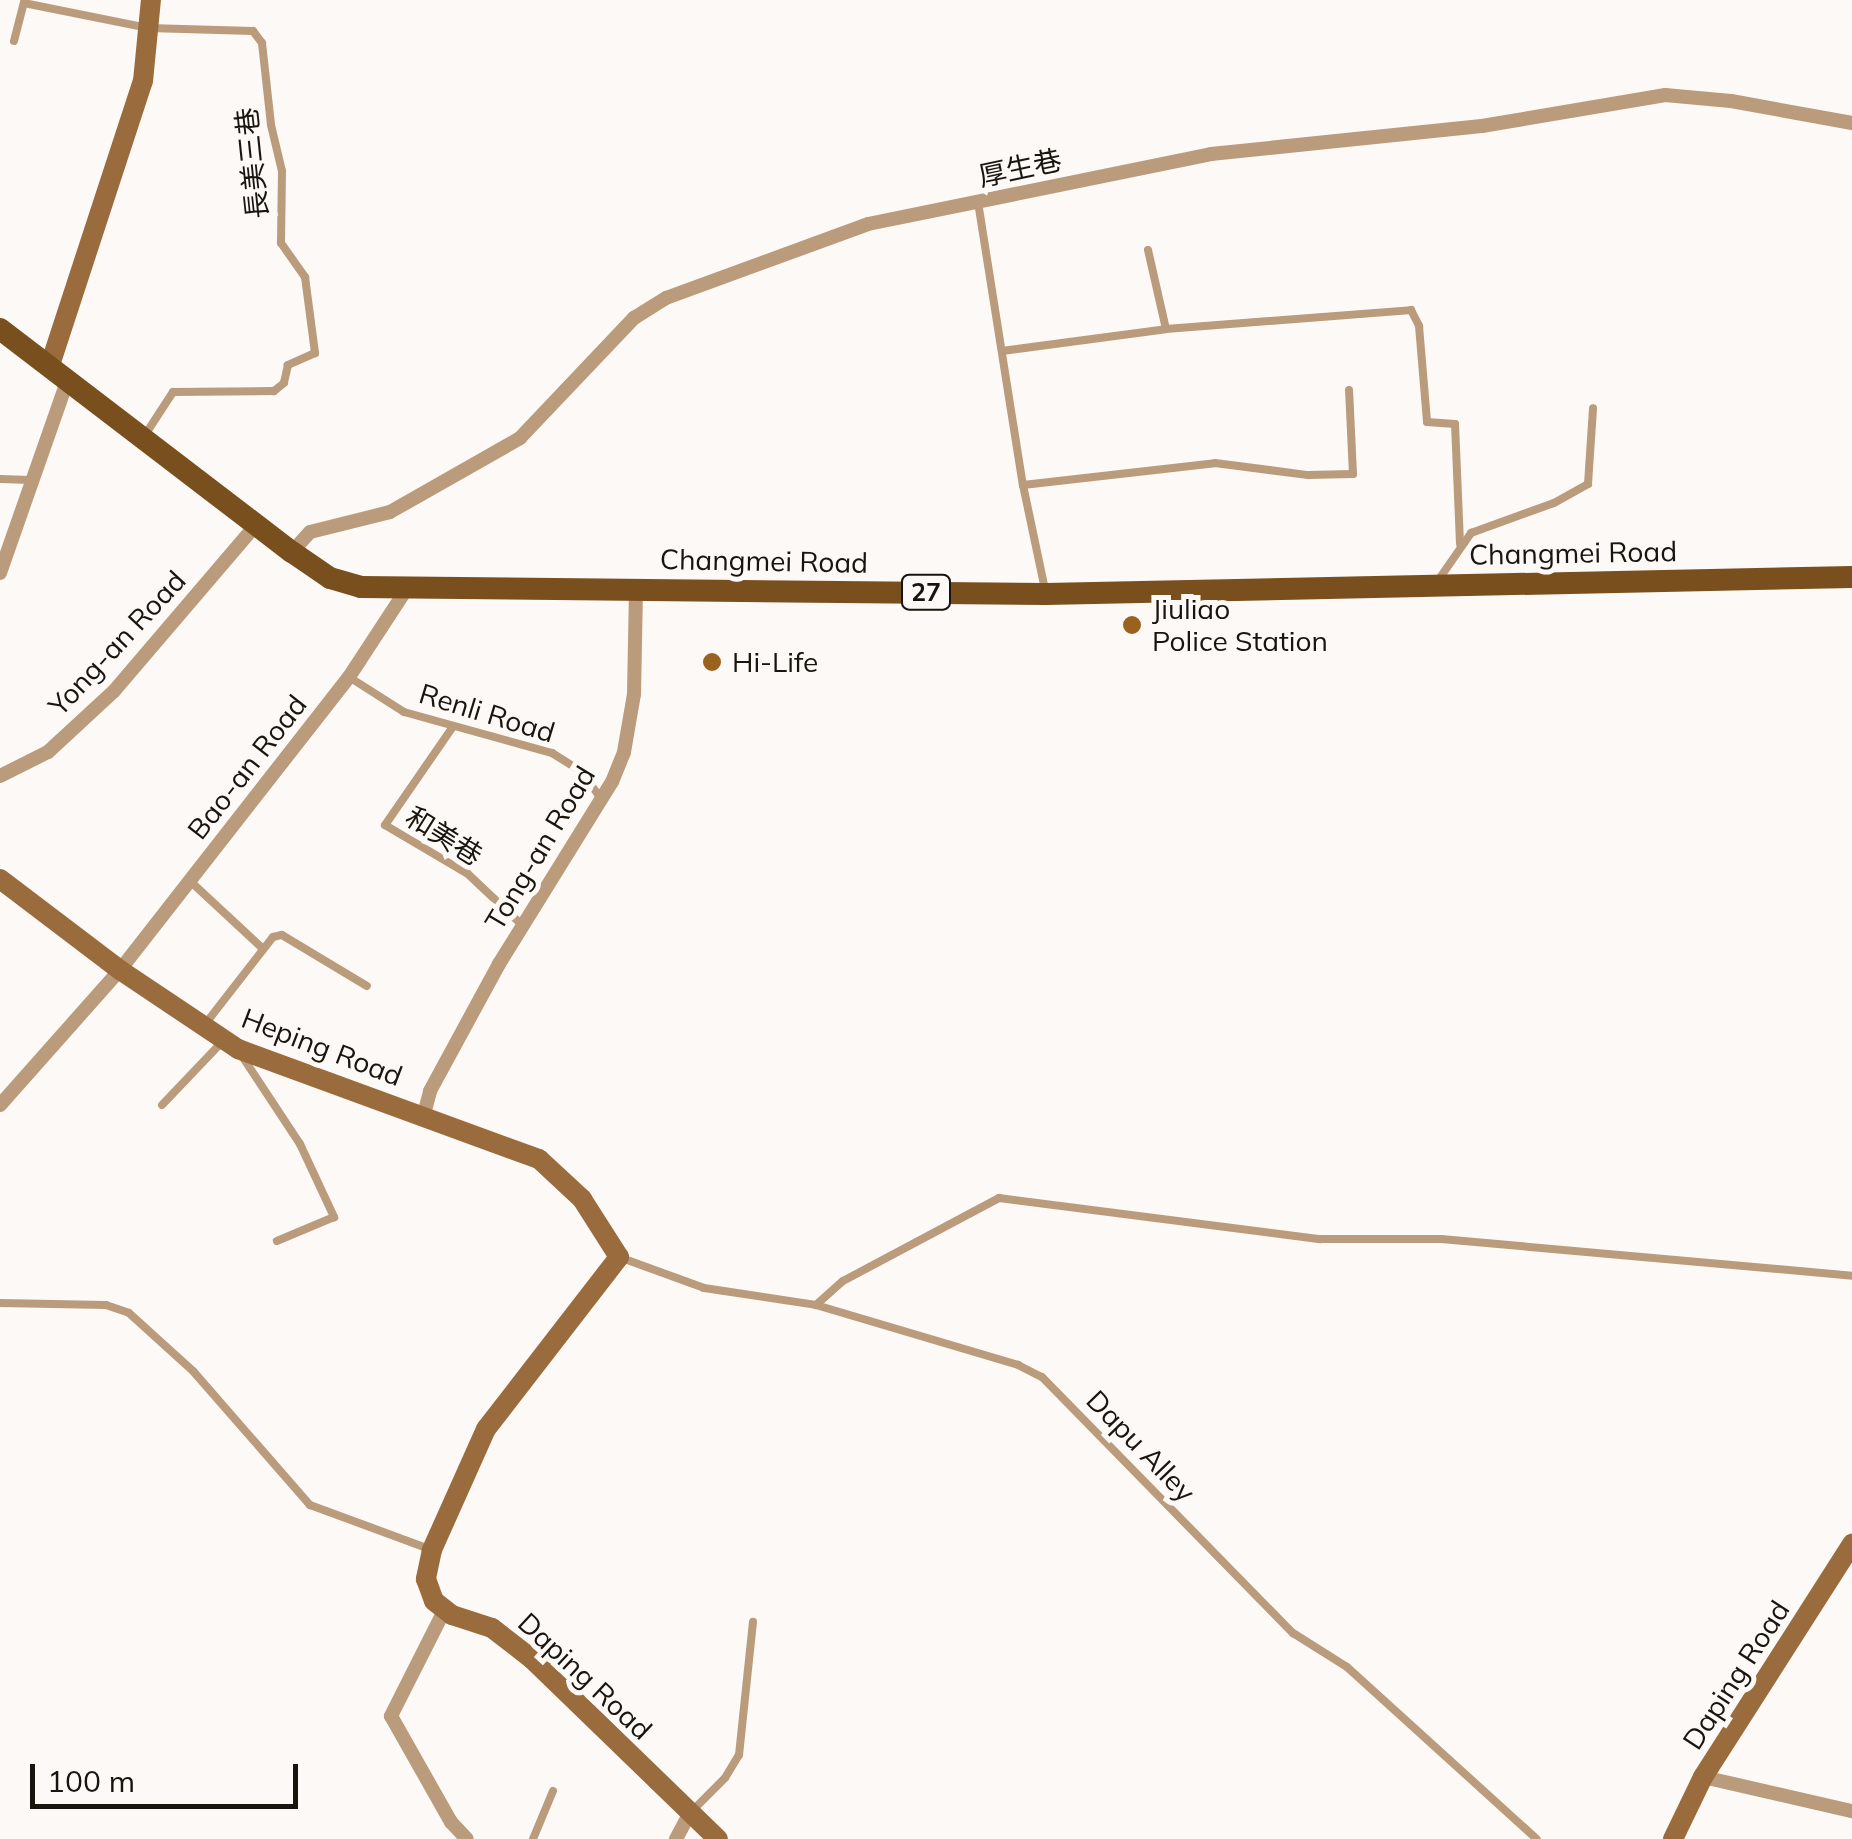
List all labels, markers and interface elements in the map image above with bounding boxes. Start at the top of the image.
street label: 長美三巷 [229,106,275,220]
street label: 厚生巷 [975,143,1065,193]
street label: Changmei Road [1469,534,1677,572]
street label: Changmei Road [660,542,868,580]
street label: Yong-an Road [42,564,192,722]
road number: 27 [901,572,951,612]
place label: Jiuliao Police Station [1152,592,1328,658]
marker: Jiuliao Police Station [1121,614,1143,636]
place label: Hi-Life [732,645,818,679]
marker: Hi-Life [701,651,723,673]
street label: Renli Road [415,676,559,750]
street label: Bao-an Road [180,688,314,846]
street label: Tong-an Road [478,760,602,936]
street label: 和美巷 [399,799,489,873]
street label: Heping Road [237,1001,407,1093]
street label: Dapu Alley [1080,1383,1202,1509]
street label: Daping Road [1676,1594,1796,1756]
street label: Daping Road [511,1606,659,1746]
scale bar [35,1744,302,1806]
text: 100 m [47,1762,135,1800]

